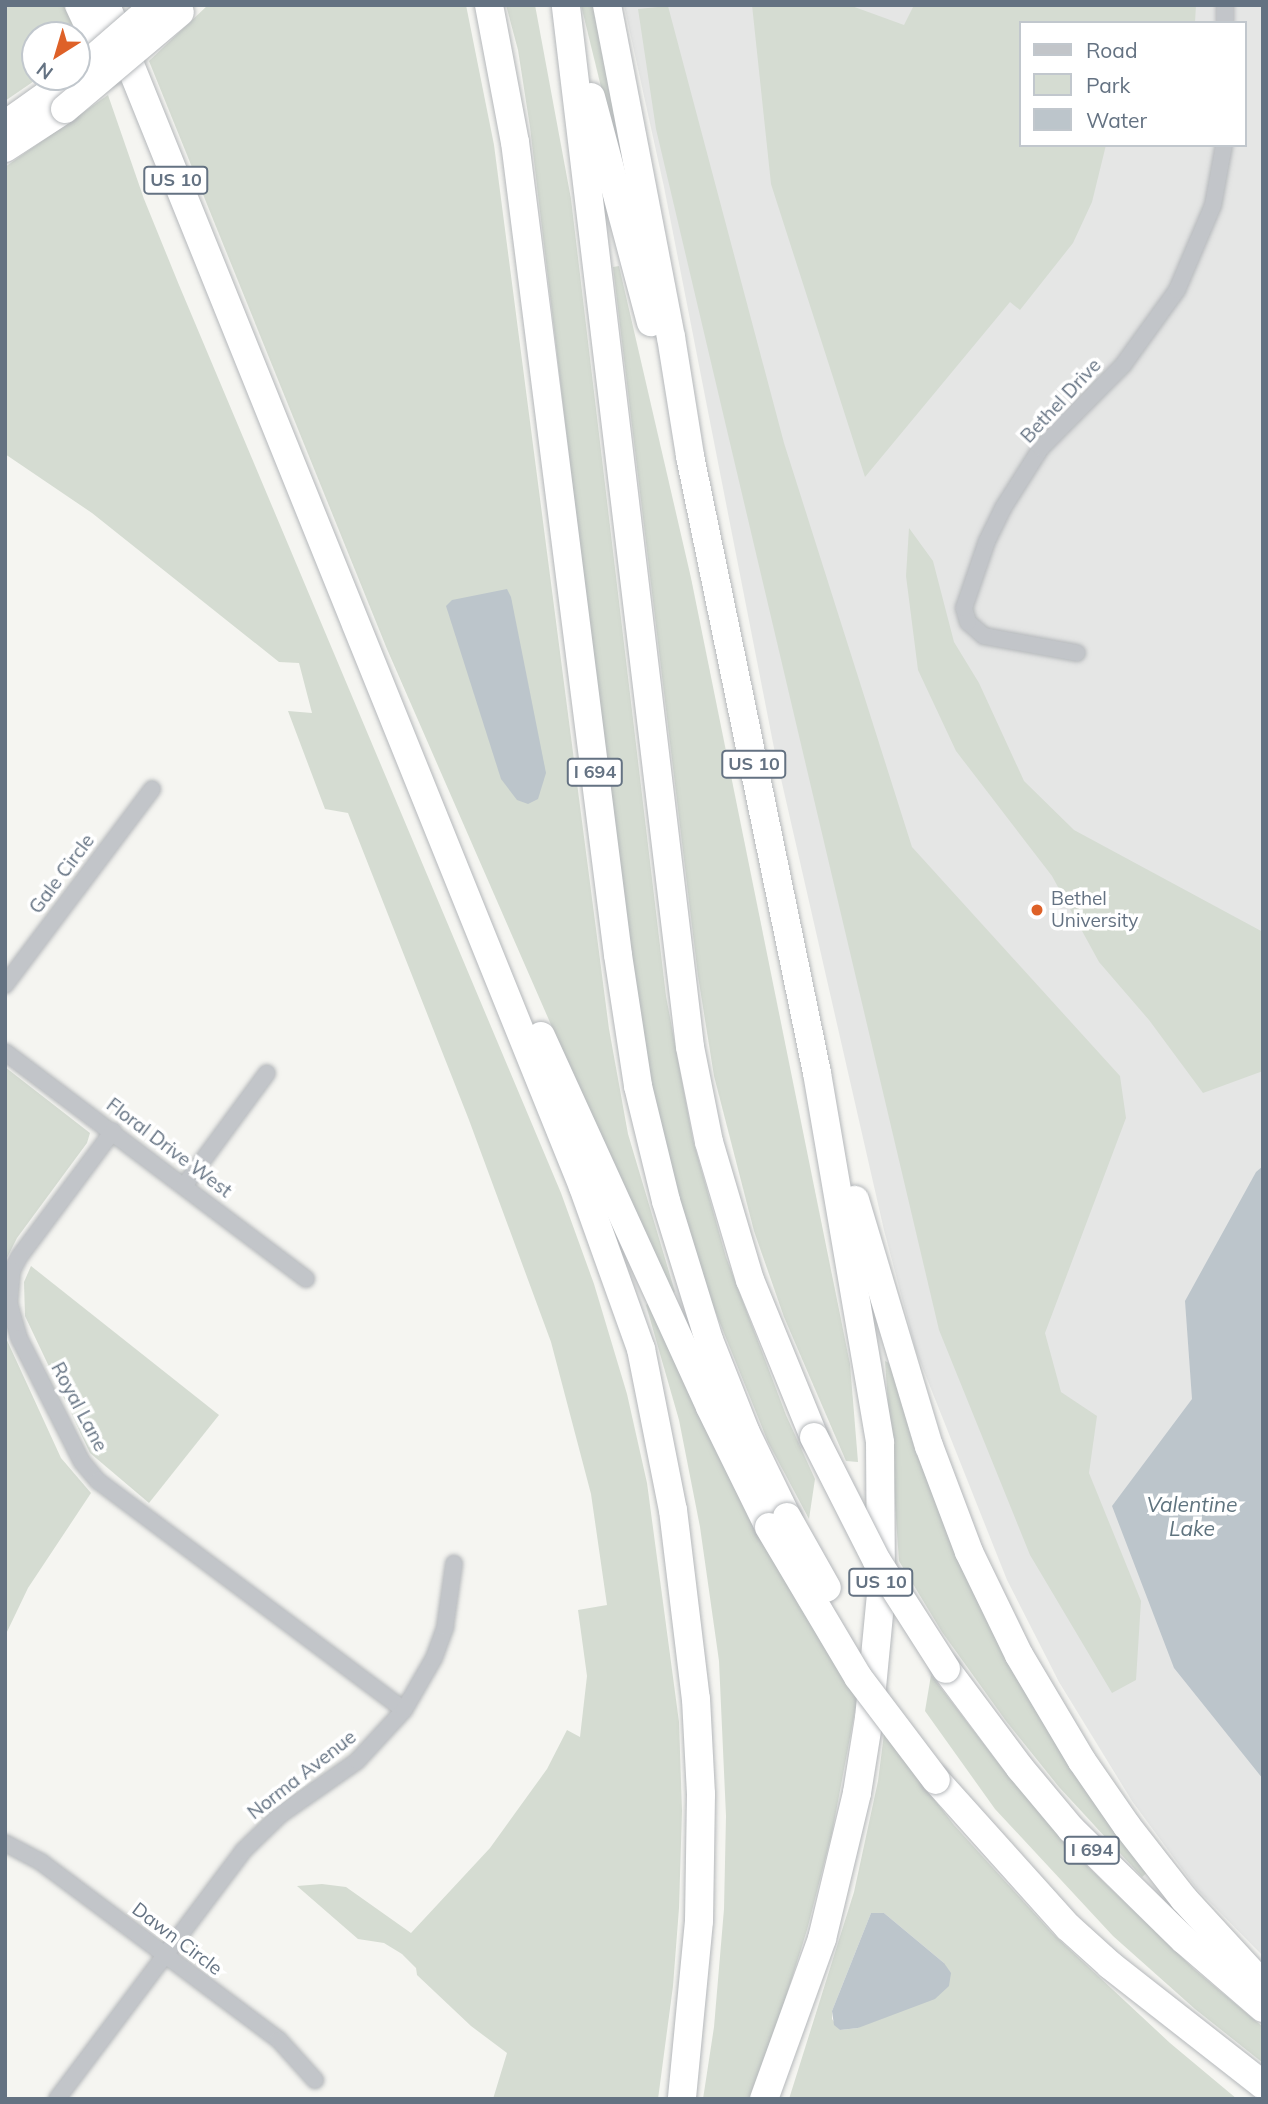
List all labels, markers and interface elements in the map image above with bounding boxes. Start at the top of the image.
north arrow [21,21,91,91]
legend [1020,21,1247,147]
text: Road [1086,37,1137,63]
text: N [32,57,58,85]
text: Park [1086,72,1130,98]
text: Water [1086,107,1147,133]
road number: US 10 [143,166,209,195]
street label: Bethel Drive [1016,354,1106,448]
road number: US 10 [721,750,787,778]
road number: I 694 [565,758,625,786]
street label: Gale Circle [25,830,99,918]
place label: Bethel University [1051,888,1138,932]
marker: Bethel University [1029,902,1045,918]
street label: Floral Drive West [102,1093,236,1203]
street label: Royal Lane [46,1359,112,1455]
water label: Valentine Lake [1147,1491,1237,1541]
road number: US 10 [848,1568,914,1596]
street label: Norma Avenue [243,1726,361,1824]
road number: I 694 [1062,1836,1122,1864]
street label: Dawn Circle [128,1898,226,1980]

